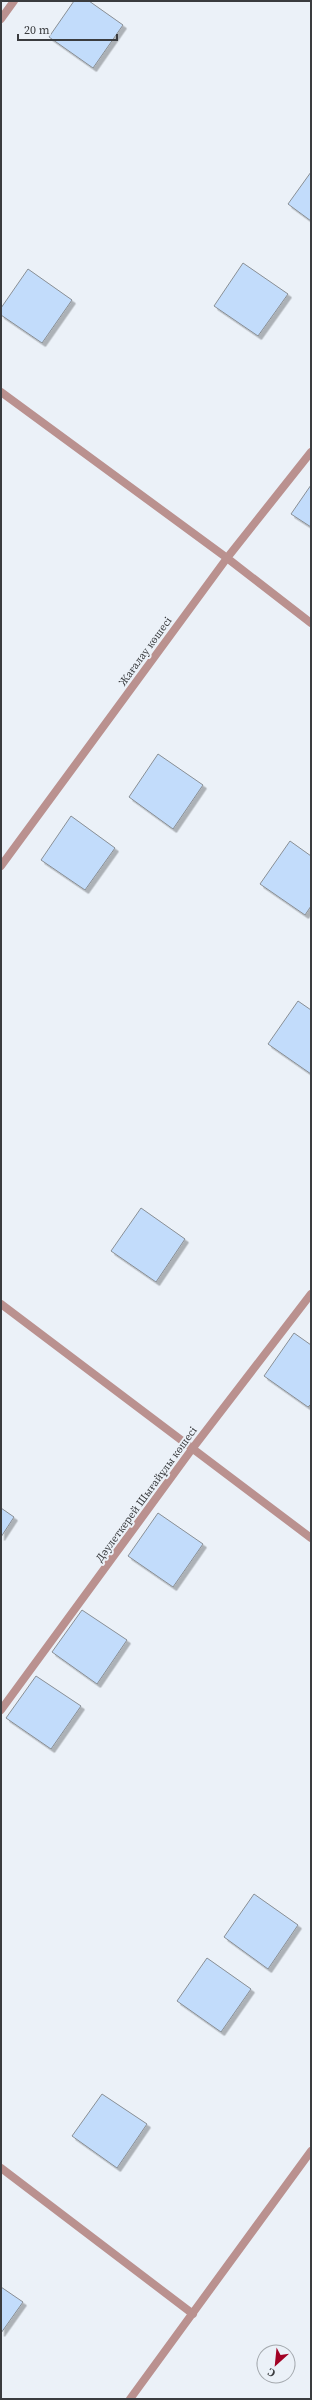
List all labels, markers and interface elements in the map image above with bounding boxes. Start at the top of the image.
scale bar [18,16,117,42]
text: 20 m [24,22,50,38]
street label: Жағалау көшесі [115,614,175,689]
street label: Дәулеткерей Шығайұлы көшесі [92,1424,201,1565]
north arrow [256,2344,296,2384]
text: С [265,2364,278,2381]

